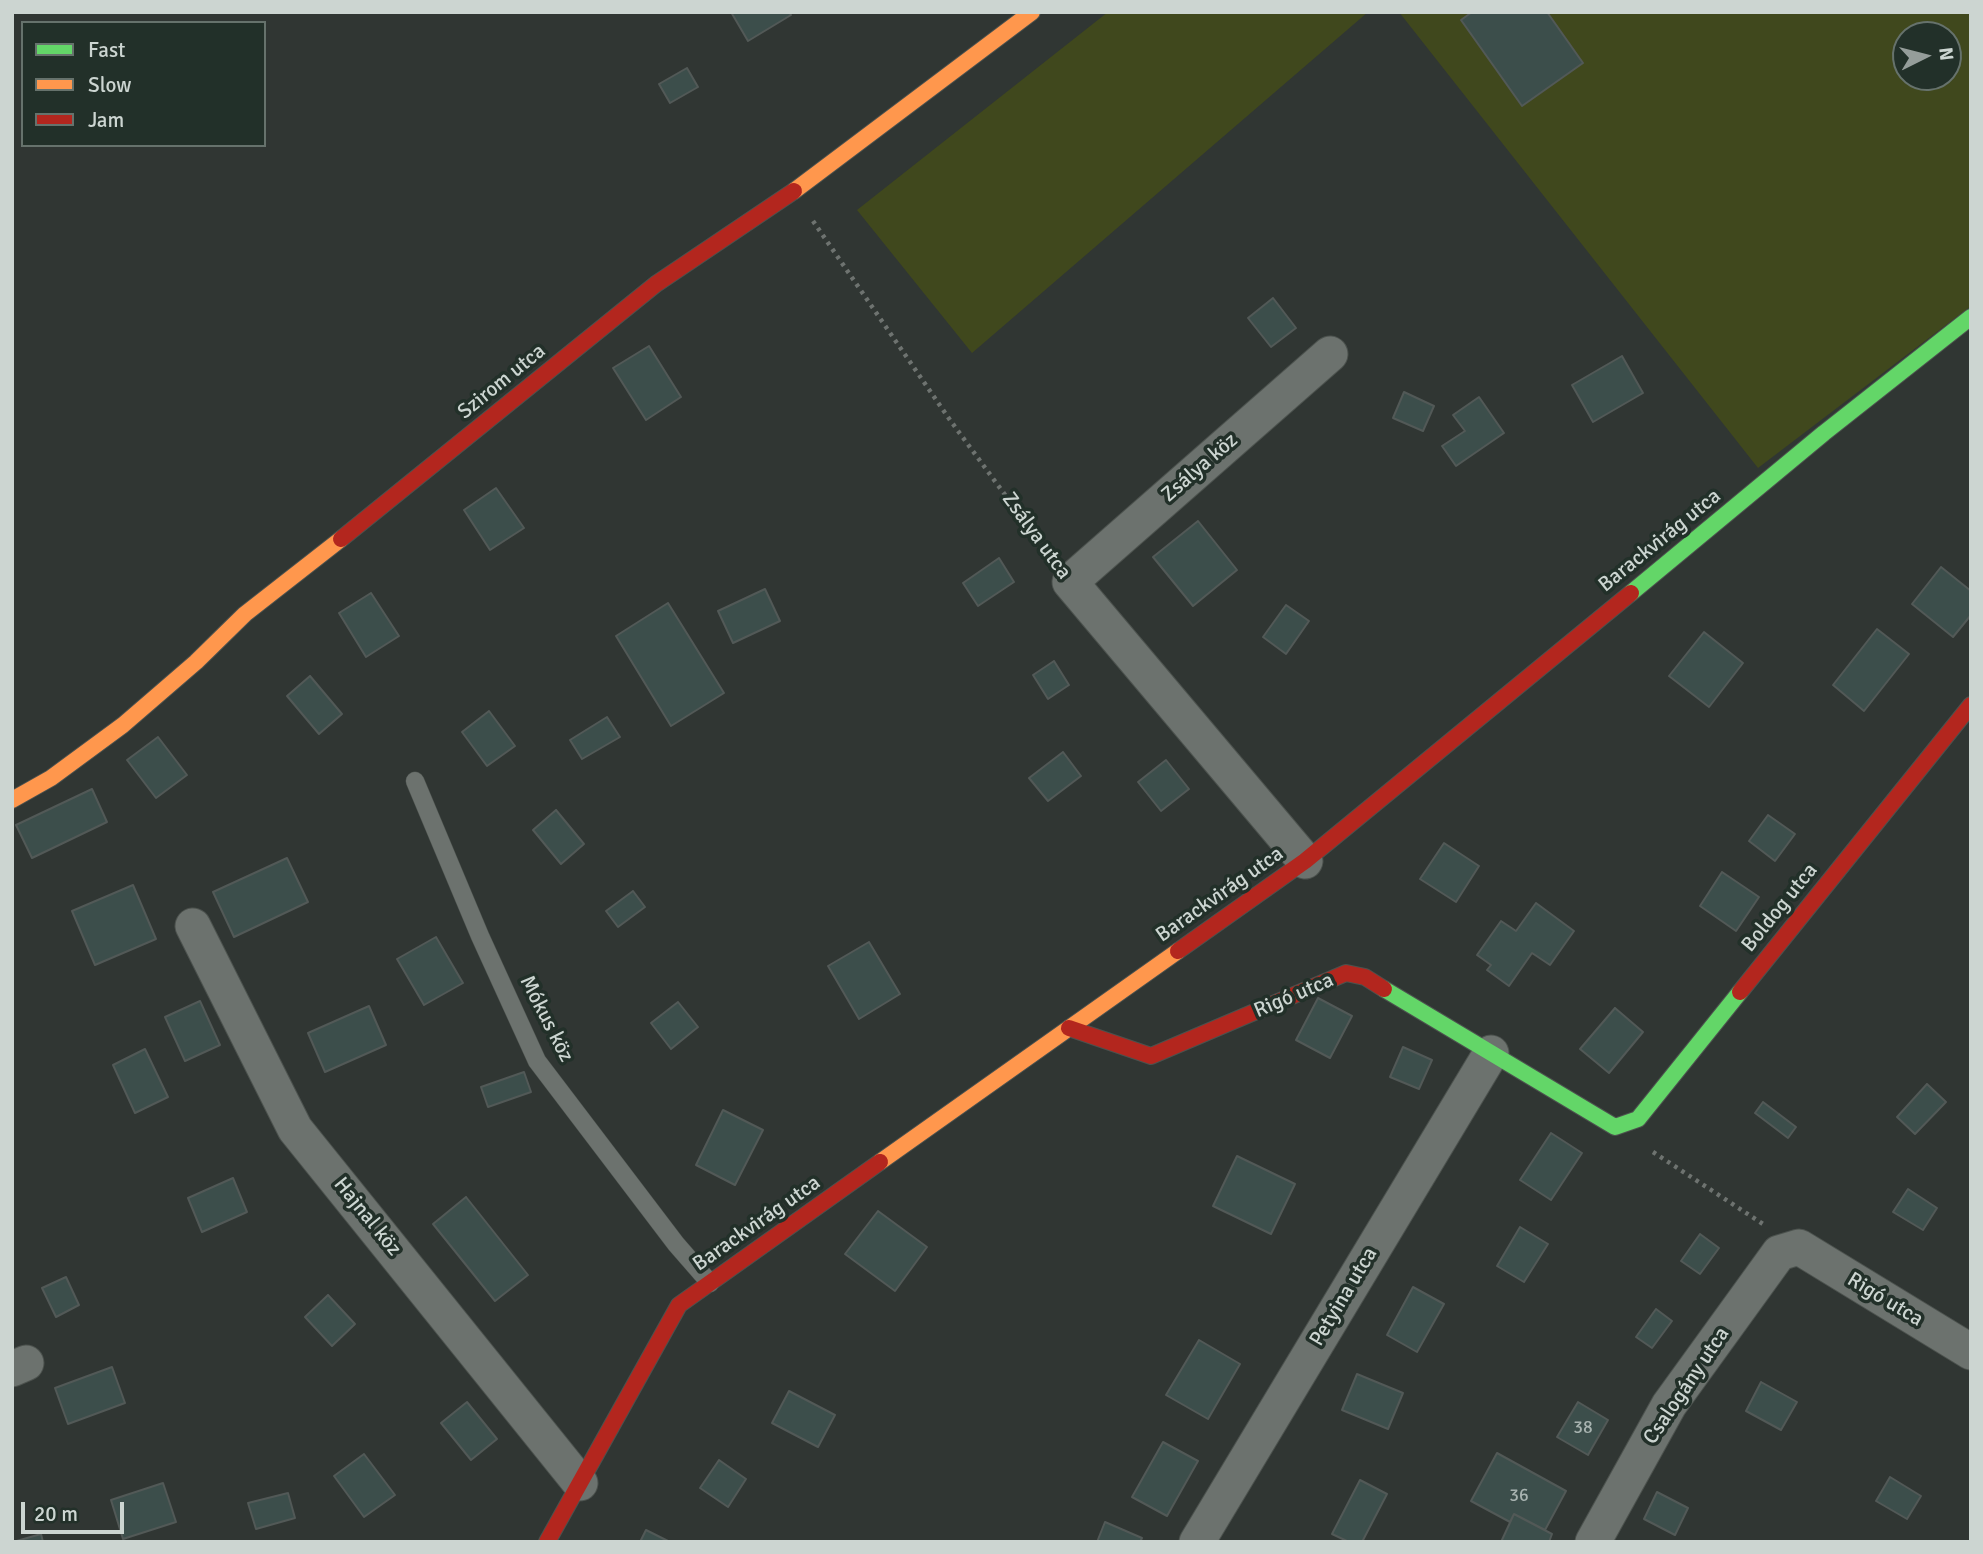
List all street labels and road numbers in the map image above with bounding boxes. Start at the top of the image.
street label: Szirom utca [453,339,551,425]
street label: Zsálya köz [1157,428,1243,508]
street label: Barackvirág utca [1594,484,1726,598]
street label: Zsálya utca [996,488,1076,584]
street label: Barackvirág utca [1151,842,1289,948]
street label: Boldog utca [1737,859,1823,957]
street label: Rigó utca [1250,968,1338,1024]
street label: Mókus köz [514,972,578,1066]
street label: Barackvirág utca [688,1171,826,1277]
street label: Hajnal köz [328,1173,406,1261]
street label: Petyina utca [1305,1243,1383,1351]
street label: Rigó utca [1842,1268,1928,1332]
street label: Csalogány utca [1639,1323,1735,1449]

